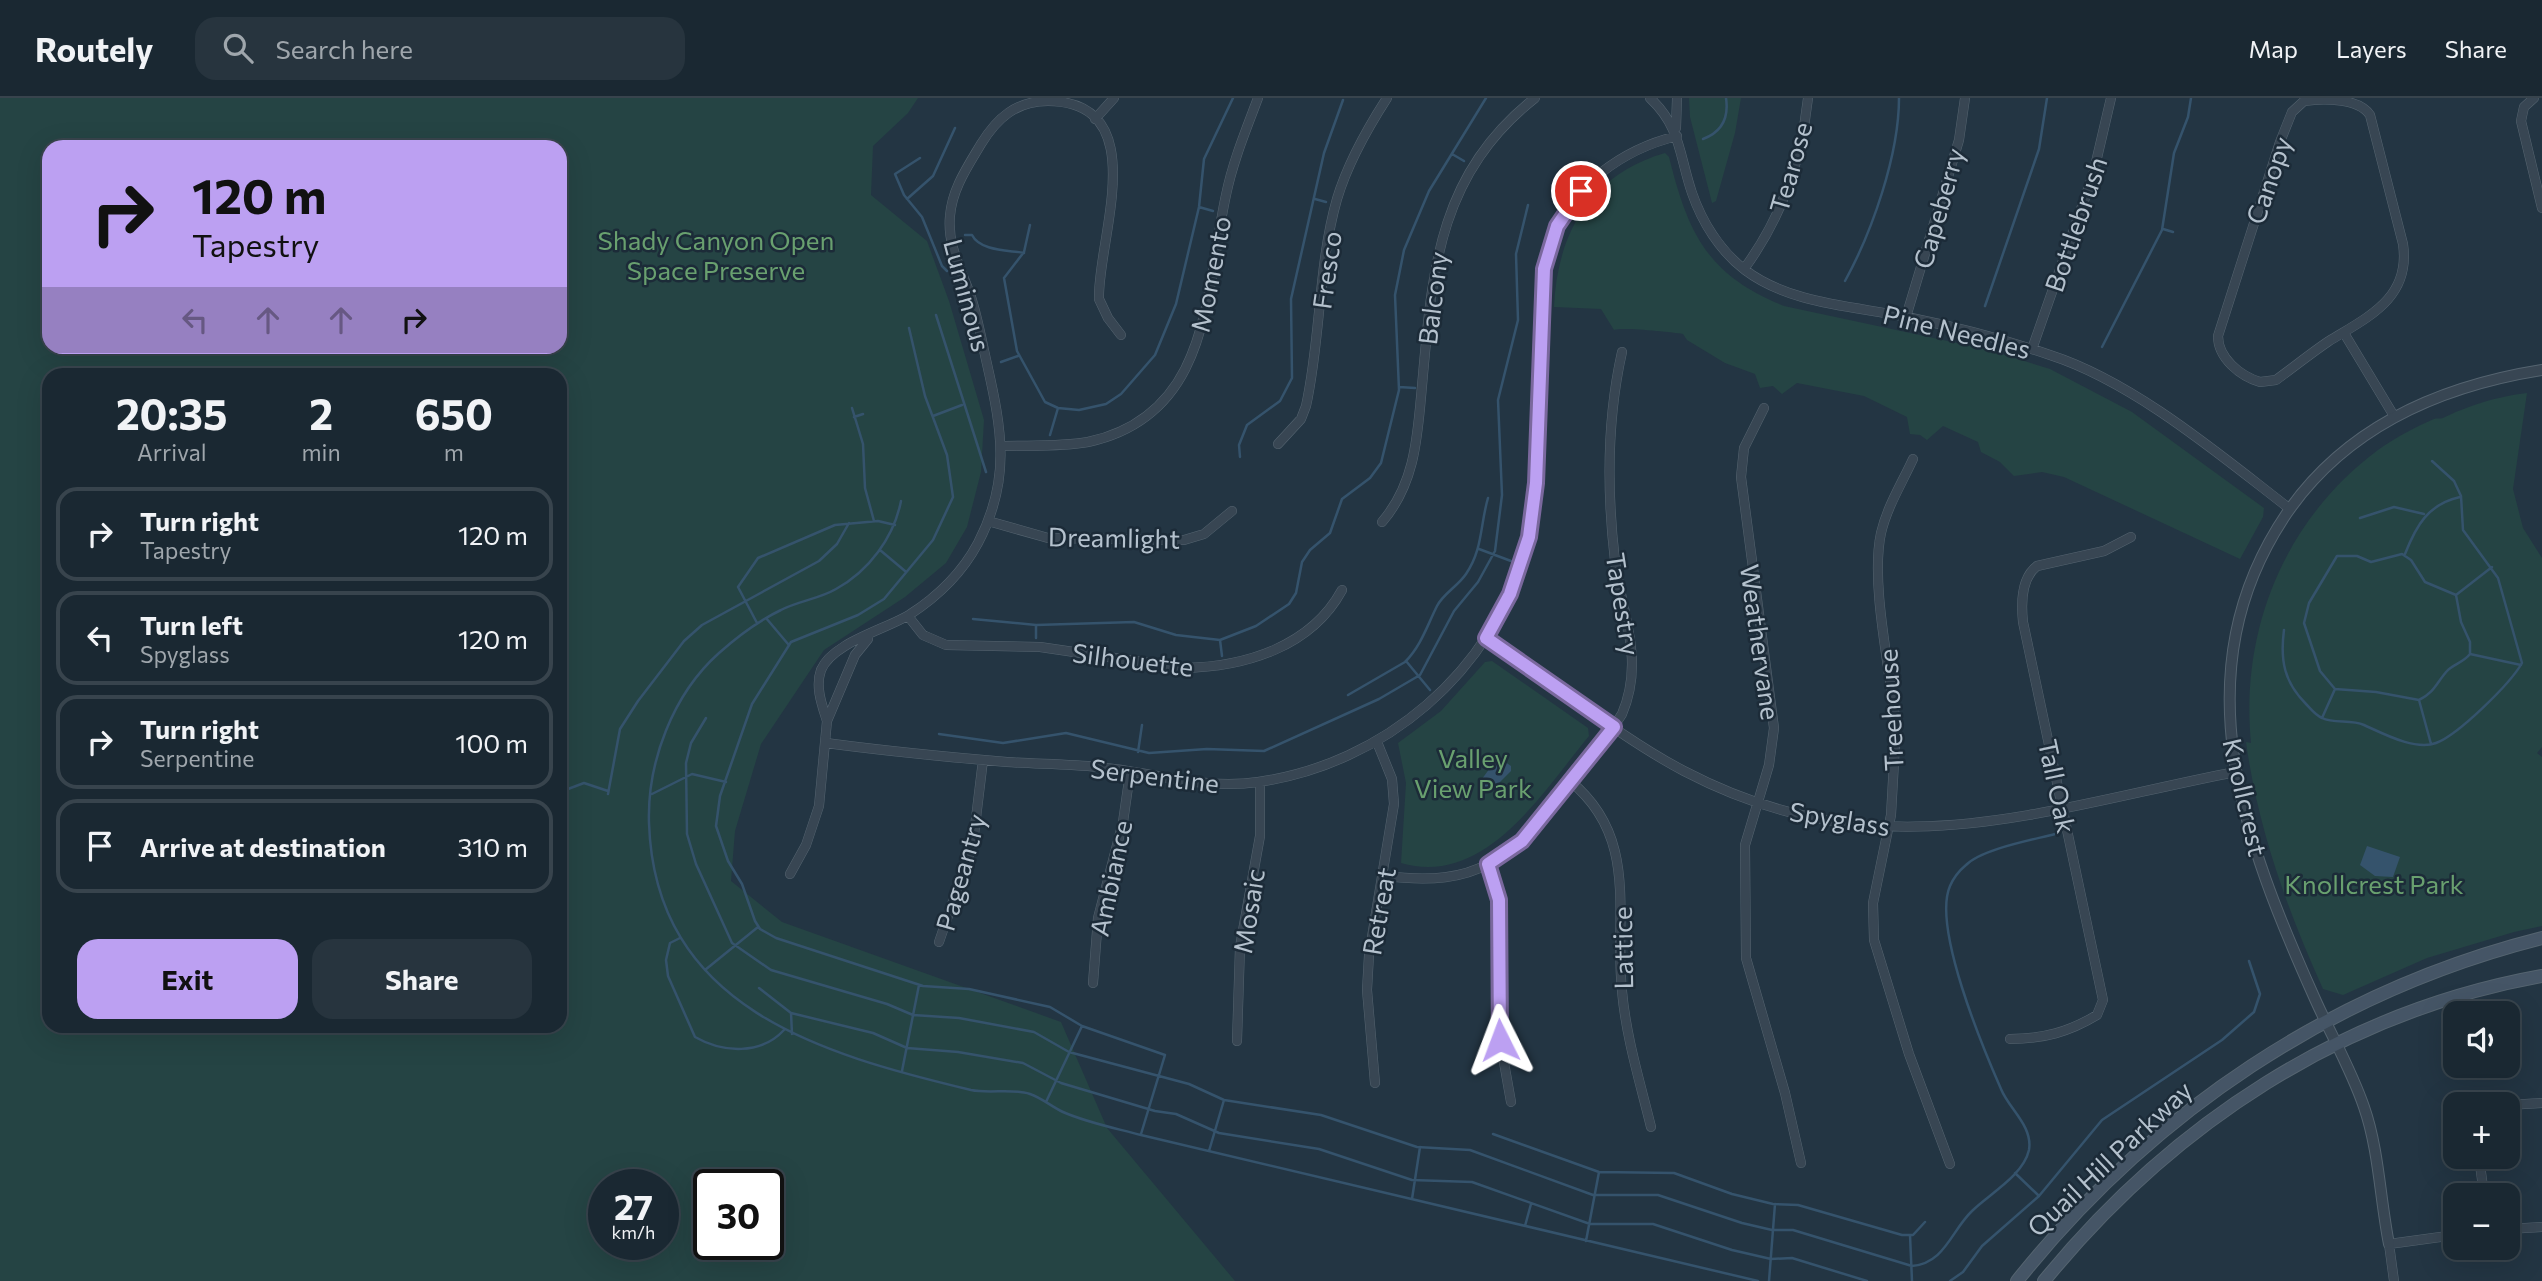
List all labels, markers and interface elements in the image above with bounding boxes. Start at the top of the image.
search box [195,17,685,80]
text: Routely [35,28,153,69]
icon: search [219,29,257,67]
text: Search here [275,33,413,64]
text: Map [2249,34,2298,63]
text: Layers [2336,34,2407,63]
text: Share [2445,34,2507,63]
street label: Tearose [1762,118,1818,216]
street label: Canopy [2239,132,2297,228]
street label: Capeberry [1906,144,1970,272]
street label: Bottlebrush [2037,152,2113,296]
pin [1551,161,1611,221]
text: 120 m [192,164,326,224]
icon: right [77,168,168,259]
icon: arrive [1562,172,1600,210]
street label: Momento [1184,213,1236,335]
text: Tapestry [192,224,319,264]
park label: Shady Canyon Open Space Preserve [598,224,834,285]
street label: Fresco [1305,229,1347,311]
street label: Luminous [938,235,998,355]
street label: Balcony [1411,250,1453,346]
street label: Pine Needles [1880,298,2034,364]
icon: left [176,301,214,339]
icon: ahead [249,301,287,339]
icon: ahead [322,301,360,339]
icon: right [395,301,433,339]
text: 20:35 [116,387,228,439]
text: 2 [309,387,333,439]
text: 650 [415,387,493,439]
text: Arrival [137,438,207,466]
text: min [302,438,341,466]
text: m [444,438,464,466]
text: Turn right [140,505,259,536]
icon: right [81,515,119,553]
text: 120 m [458,519,528,550]
street label: Dreamlight [1048,520,1180,554]
text: Tapestry [140,536,231,564]
street label: Tapestry [1601,551,1647,657]
street label: Weathervane [1735,562,1787,722]
text: Turn left [140,609,243,640]
icon: left [81,619,119,657]
text: 120 m [458,623,528,654]
street label: Silhouette [1071,636,1195,682]
text: Spyglass [140,640,230,668]
street label: Treehouse [1871,648,1909,772]
text: Turn right [140,713,259,744]
icon: right [81,723,119,761]
text: 100 m [455,727,528,758]
street label: Knollcrest [2217,735,2275,859]
street label: Tall Oak [2033,736,2083,836]
park label: Valley View Park [1414,742,1532,803]
text: Serpentine [140,744,254,772]
street label: Serpentine [1089,752,1221,798]
street label: Spyglass [1788,795,1892,841]
street label: Pageantry [928,810,992,934]
street label: Ambiance [1083,817,1137,939]
icon: arrive [81,827,119,865]
text: Arrive at destination [140,831,386,862]
text: 310 m [457,831,528,862]
street label: Retreat [1355,865,1401,957]
street label: Mosaic [1226,867,1270,955]
park label: Knollcrest Park [2284,868,2464,899]
street label: Lattice [1606,906,1638,990]
button: Exit [77,939,298,1019]
button: Share [312,939,532,1019]
map controls [2443,1001,2520,1260]
button: sound [2443,1001,2520,1078]
position arrow [1463,1003,1537,1077]
street label: Quail Hill Parkway [2020,1074,2198,1242]
button: + [2443,1092,2520,1169]
speed limit sign: 30 [693,1169,784,1260]
button: − [2443,1183,2520,1260]
text: 27 [614,1184,653,1227]
text: km/h [612,1221,655,1243]

